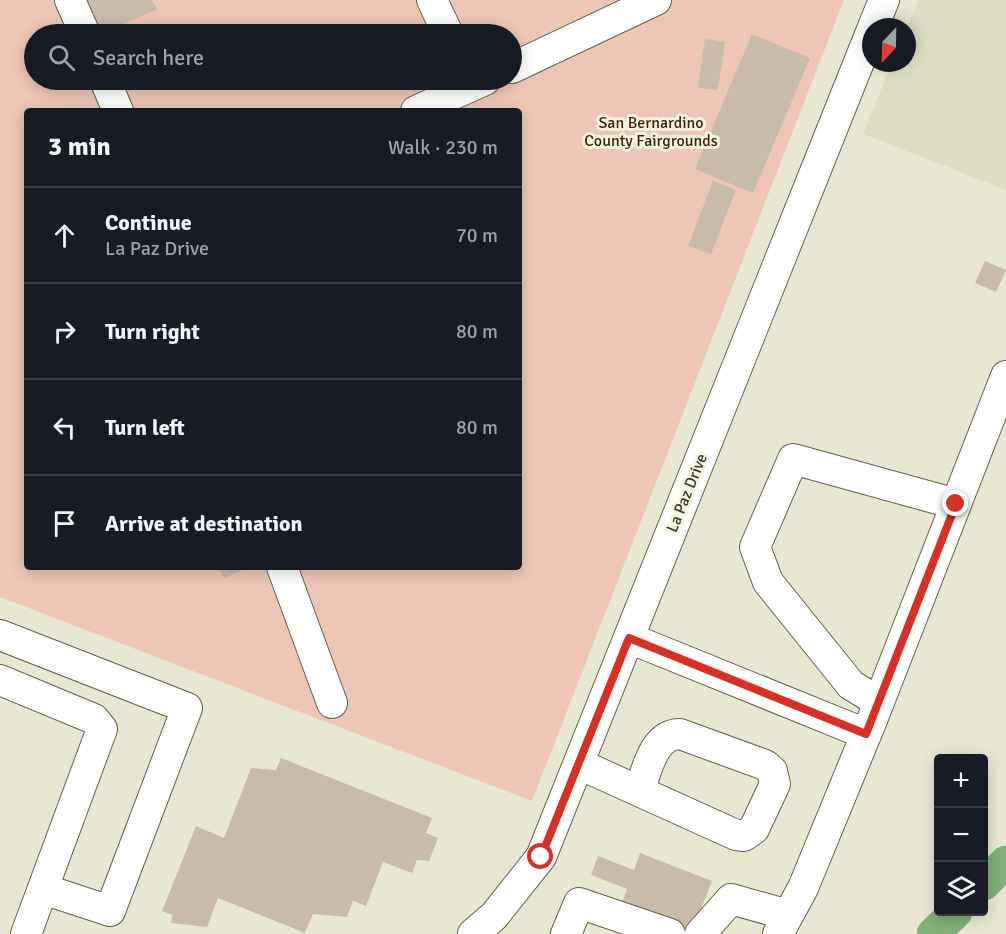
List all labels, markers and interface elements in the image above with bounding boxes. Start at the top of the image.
north arrow [862,18,916,72]
search box [24,24,522,90]
icon: search [45,41,78,74]
text: Search here [93,44,204,71]
park label: San Bernardino County Fairgrounds [584,113,718,151]
text: 3 min [48,131,111,163]
text: Walk · 230 m [388,135,498,160]
text: Continue [105,209,192,236]
icon: ahead [48,219,81,252]
text: 70 m [456,223,498,248]
text: La Paz Drive [105,236,209,261]
icon: right [48,315,81,348]
text: Turn right [105,318,200,345]
text: 80 m [456,319,498,344]
icon: left [48,411,81,444]
text: Turn left [105,414,185,441]
text: 80 m [456,415,498,440]
street label: La Paz Drive [662,451,712,535]
route end [942,490,968,516]
icon: arrive [48,507,81,540]
text: Arrive at destination [105,510,302,537]
map controls [934,754,988,916]
button: + [934,754,988,808]
button: − [934,808,988,862]
route start [527,843,553,869]
button: layers [934,862,988,916]

